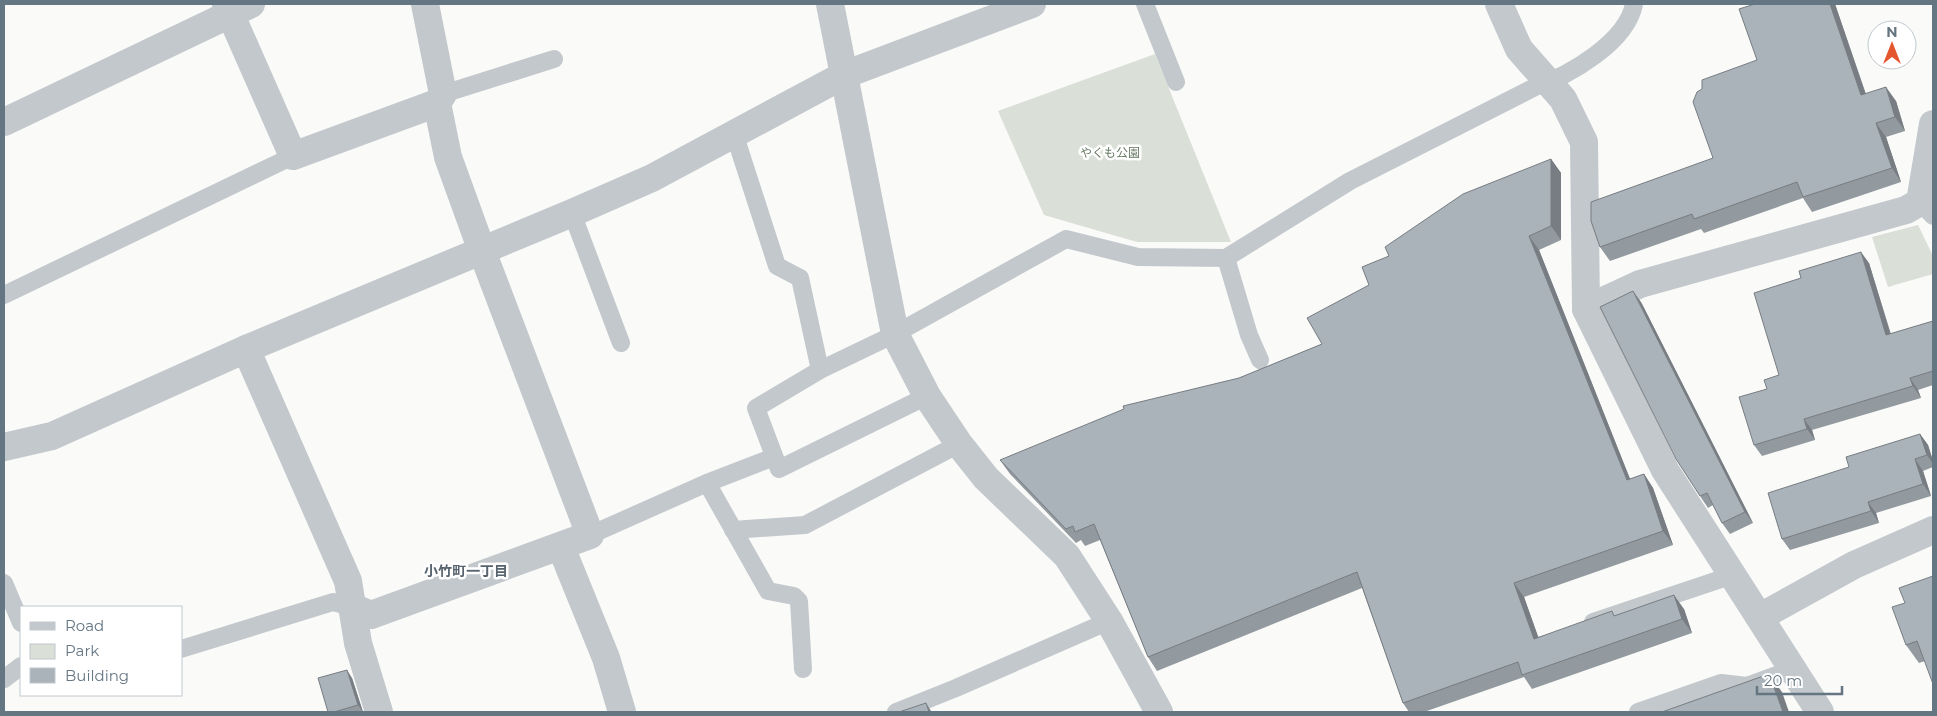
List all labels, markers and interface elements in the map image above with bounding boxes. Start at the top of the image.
north arrow [1867,20,1917,70]
text: N [1886,23,1898,41]
park label: やくも公園 [1080,145,1140,160]
district label: 小竹町一丁目 [424,562,508,580]
legend [20,606,182,696]
text: Road [65,616,104,635]
text: Park [65,641,99,660]
scale bar [1757,664,1842,696]
text: Building [65,666,129,685]
text: 20 m [1764,671,1802,690]

